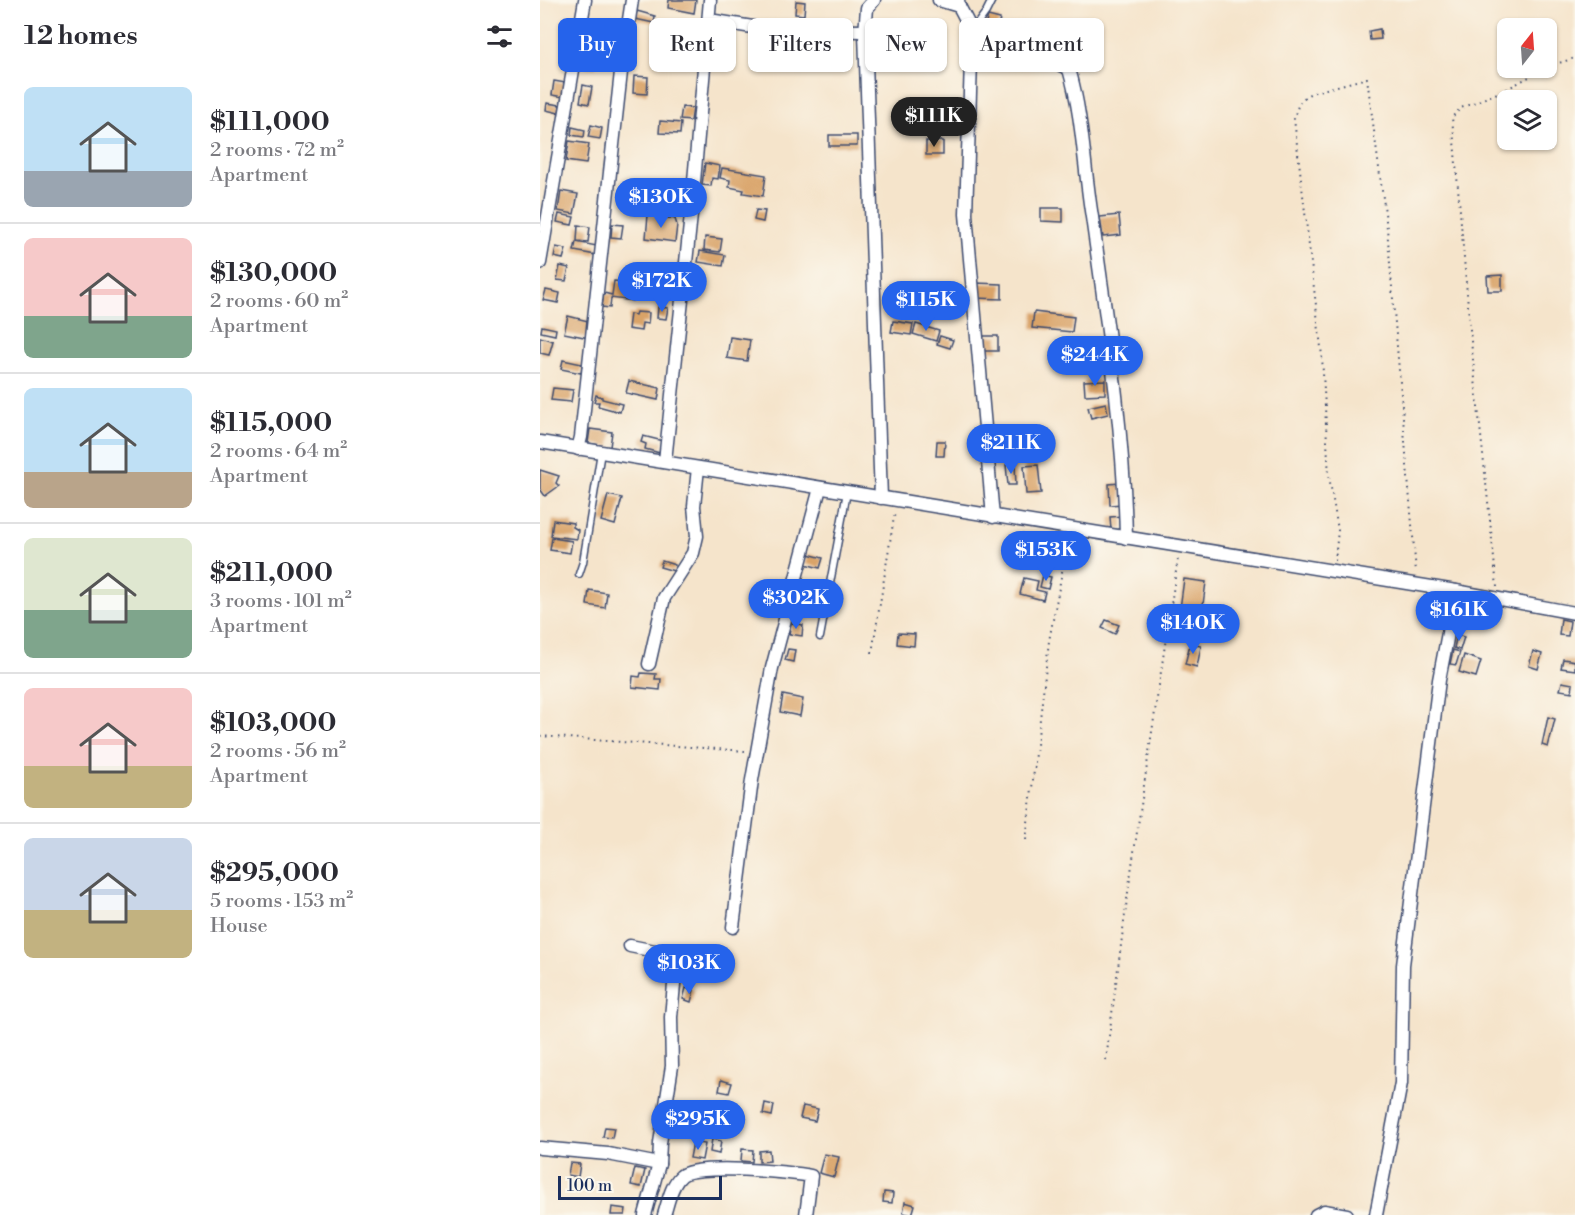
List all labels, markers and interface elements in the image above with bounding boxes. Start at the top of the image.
chip: Buy [558,18,637,72]
chip: Rent [649,18,736,72]
chip: Filters [748,18,853,72]
chip: New [865,18,947,72]
chip: Apartment [959,18,1104,72]
north arrow [1497,18,1557,78]
map controls [1497,18,1557,150]
text: 12 homes [24,20,138,52]
icon: filters [483,20,516,53]
button: layers [1497,90,1557,150]
pin: $111K [892,97,976,148]
text: $111K [905,104,963,129]
text: $111,000 [210,106,330,138]
icon: home [72,111,144,183]
text: 2 rooms · 72 m² [210,138,344,163]
text: Apartment [210,163,308,188]
pin: $130K [619,178,703,229]
text: $130K [629,185,693,210]
text: $130,000 [210,257,337,289]
icon: home [72,262,144,334]
pin: $172K [620,262,704,313]
text: $172K [632,269,692,294]
pin: $115K [884,281,968,332]
text: $115K [896,288,956,313]
text: 2 rooms · 60 m² [210,289,348,314]
text: Apartment [210,314,308,339]
pin: $244K [1053,336,1137,387]
text: $244K [1061,343,1129,368]
text: $115,000 [210,407,332,439]
icon: home [72,412,144,484]
pin: $211K [969,424,1053,475]
text: $211K [981,431,1041,456]
text: 2 rooms · 64 m² [210,439,347,464]
text: Apartment [210,464,308,489]
pin: $153K [1004,531,1088,582]
text: $153K [1015,538,1077,563]
text: $211,000 [210,557,333,589]
icon: home [72,562,144,634]
pin: $302K [754,579,838,630]
text: $302K [763,586,829,611]
text: 3 rooms · 101 m² [210,589,352,614]
pin: $161K [1417,591,1501,642]
text: $161K [1430,598,1488,623]
pin: $140K [1151,604,1235,655]
text: $140K [1161,611,1225,636]
text: Apartment [210,614,308,639]
text: $103,000 [210,707,336,739]
icon: home [72,712,144,784]
text: 2 rooms · 56 m² [210,739,346,764]
text: Apartment [210,764,308,789]
text: $295,000 [210,857,339,889]
icon: home [72,862,144,934]
text: 5 rooms · 153 m² [210,889,353,914]
text: House [210,914,268,939]
pin: $103K [647,944,731,995]
text: $103K [657,951,721,976]
pin: $295K [656,1100,740,1151]
text: $295K [665,1107,731,1132]
scale bar [558,1173,722,1200]
text: 100 m [567,1176,612,1196]

